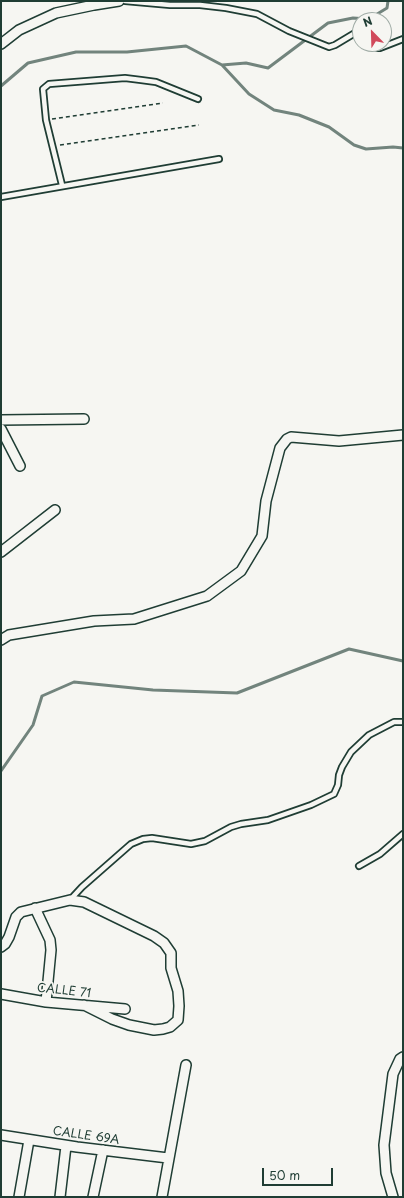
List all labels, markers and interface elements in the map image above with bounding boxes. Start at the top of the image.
north arrow [352,12,392,52]
text: N [360,12,375,31]
street label: CALLE 71 [36,981,92,1001]
street label: CALLE 69A [52,1124,120,1148]
scale bar [264,1160,335,1186]
text: 50 m [269,1166,300,1184]

